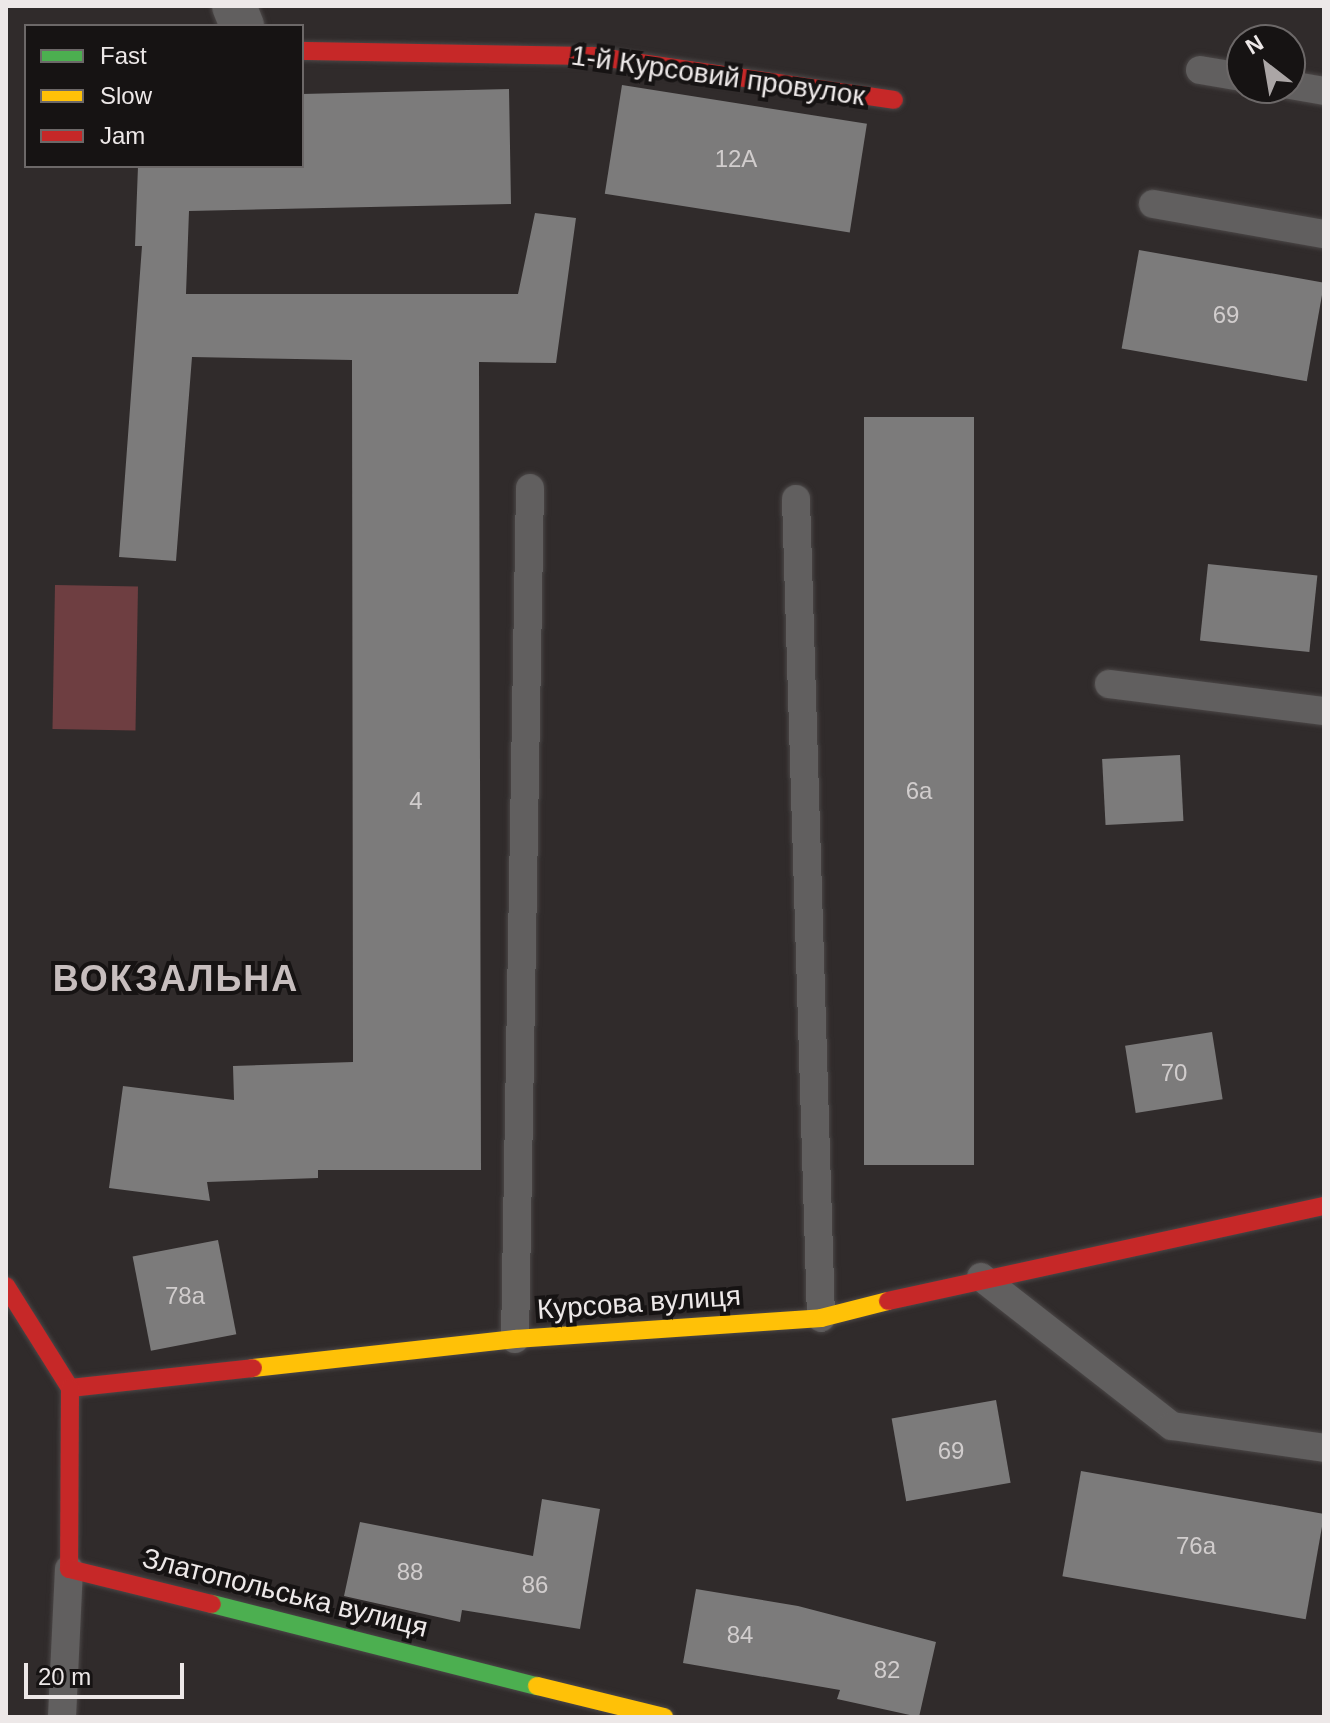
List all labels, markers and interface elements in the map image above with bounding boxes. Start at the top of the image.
legend [24,24,304,168]
north arrow [1226,24,1306,104]
text: N [1241,30,1268,60]
street label: 1-й Курсовий провулок [569,39,867,113]
text: Fast [100,42,147,69]
text: Slow [100,82,152,109]
text: Jam [100,122,145,149]
house number: 12А [715,145,757,173]
house number: 69 [1213,301,1239,329]
house number: 6а [906,777,932,805]
house number: 4 [409,787,423,815]
district label: ВОКЗАЛЬНА [53,957,299,1001]
house number: 70 [1161,1059,1187,1087]
street label: Курсова вулиця [536,1279,742,1327]
house number: 78а [165,1282,205,1310]
house number: 69 [938,1437,964,1465]
house number: 76а [1176,1532,1216,1560]
street label: Златопольська вулиця [139,1541,431,1645]
house number: 88 [397,1558,423,1586]
house number: 86 [522,1571,548,1599]
house number: 84 [727,1621,753,1649]
scale bar [28,1647,188,1697]
house number: 82 [874,1656,900,1684]
text: 20 m [38,1663,91,1690]

